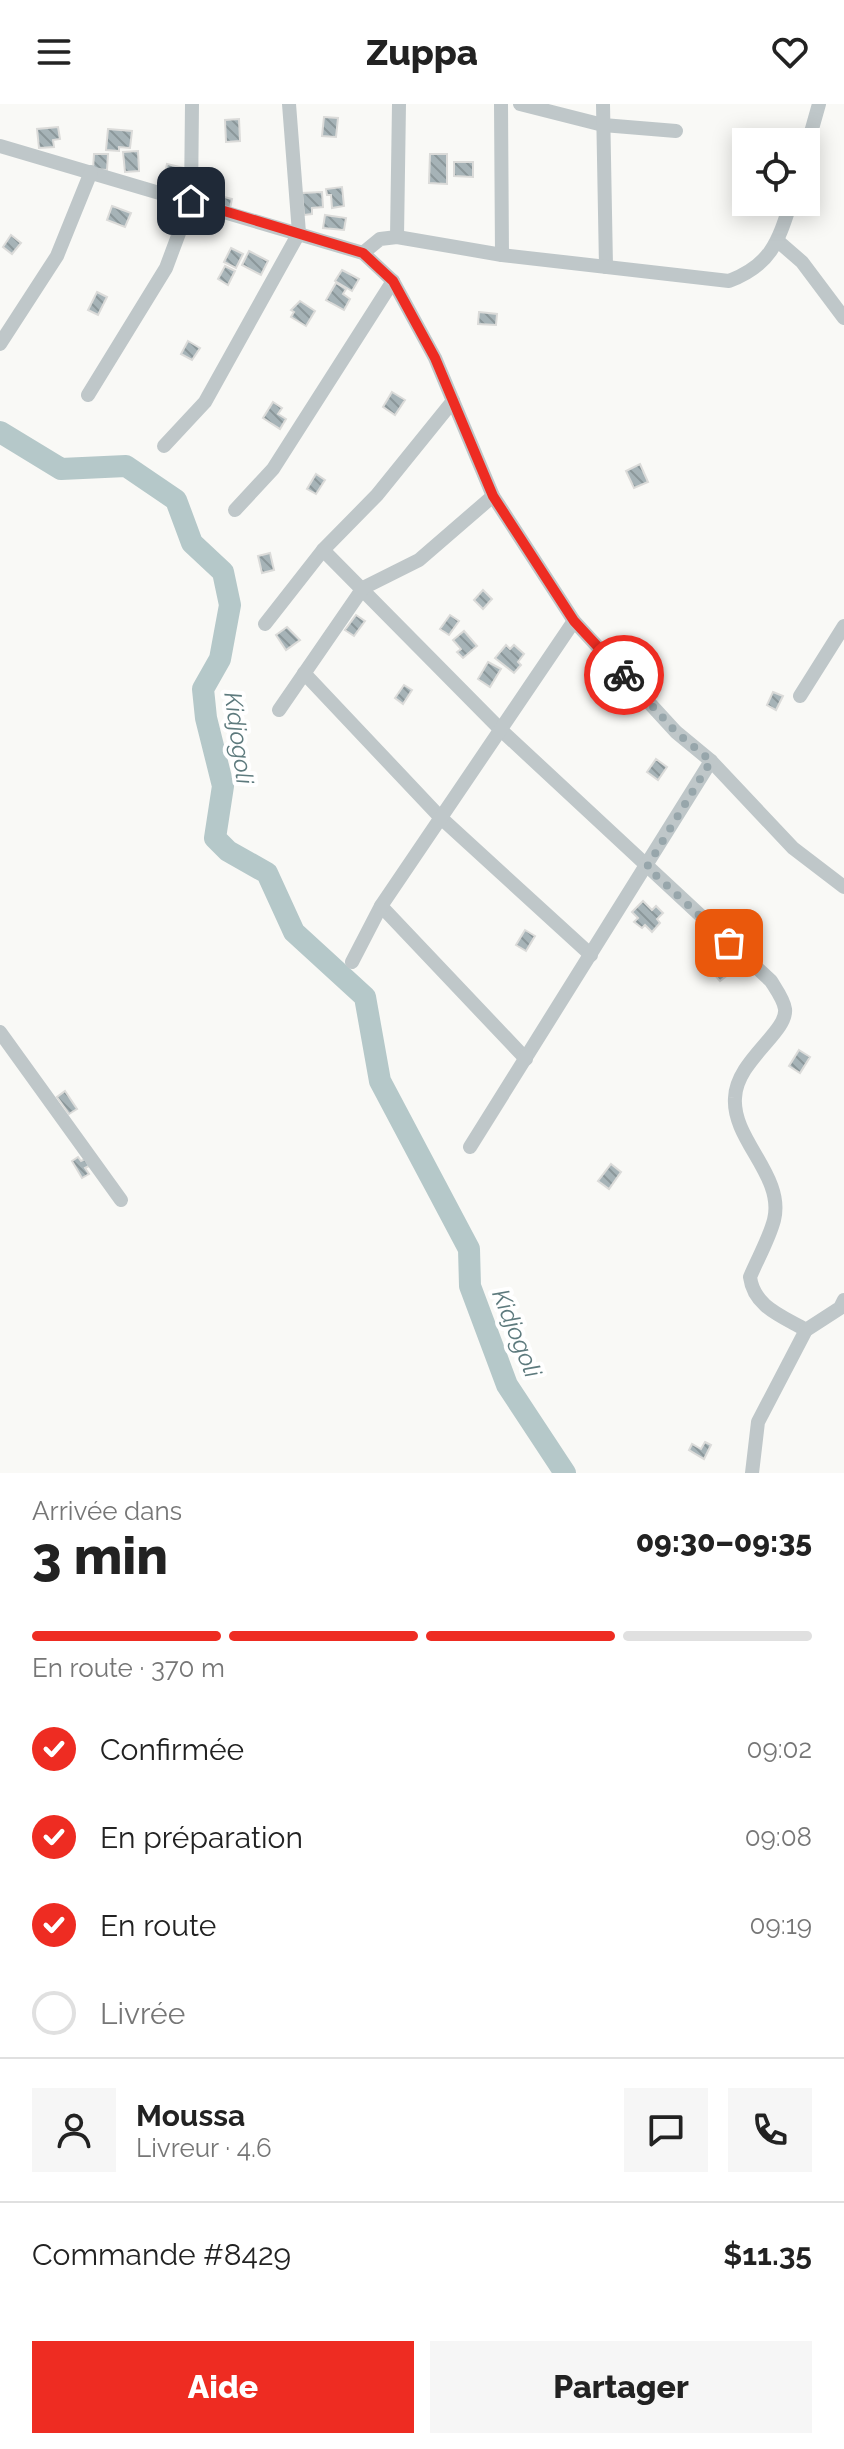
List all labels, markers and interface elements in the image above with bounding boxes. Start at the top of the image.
icon: menu [32,30,76,74]
icon: heart [768,30,812,74]
text: Zuppa [366,31,478,73]
map controls [732,128,820,216]
button: locate [732,128,820,216]
pin [157,167,225,235]
icon: home [169,179,213,223]
courier [584,635,664,715]
icon: bike [602,653,646,697]
water label: Kidjogoli [218,690,260,787]
pin [695,909,763,977]
icon: bag [707,921,751,965]
water label: Kidjogoli [486,1285,548,1382]
text: Arrivée dans [32,1496,182,1526]
text: 09:30–09:35 [636,1524,812,1559]
text: 3 min [32,1525,168,1586]
text: En route · 370 m [32,1653,225,1683]
icon: check [32,1727,76,1771]
text: Confirmée [100,1732,244,1767]
text: 09:02 [747,1734,812,1764]
icon: check [32,1815,76,1859]
text: En préparation [100,1820,303,1855]
text: 09:08 [745,1822,812,1852]
icon: check [32,1903,76,1947]
text: En route [100,1908,216,1943]
text: 09:19 [750,1910,812,1940]
text: Livrée [100,1996,185,2031]
button: person [32,2088,116,2172]
button: chat [624,2088,708,2172]
button: phone [728,2088,812,2172]
text: Moussa [136,2098,245,2133]
text: Livreur · 4.6 [136,2133,272,2163]
text: Commande #8429 [32,2237,291,2272]
text: $11.35 [723,2237,812,2272]
button: Aide [32,2341,414,2433]
button: Partager [430,2341,812,2433]

